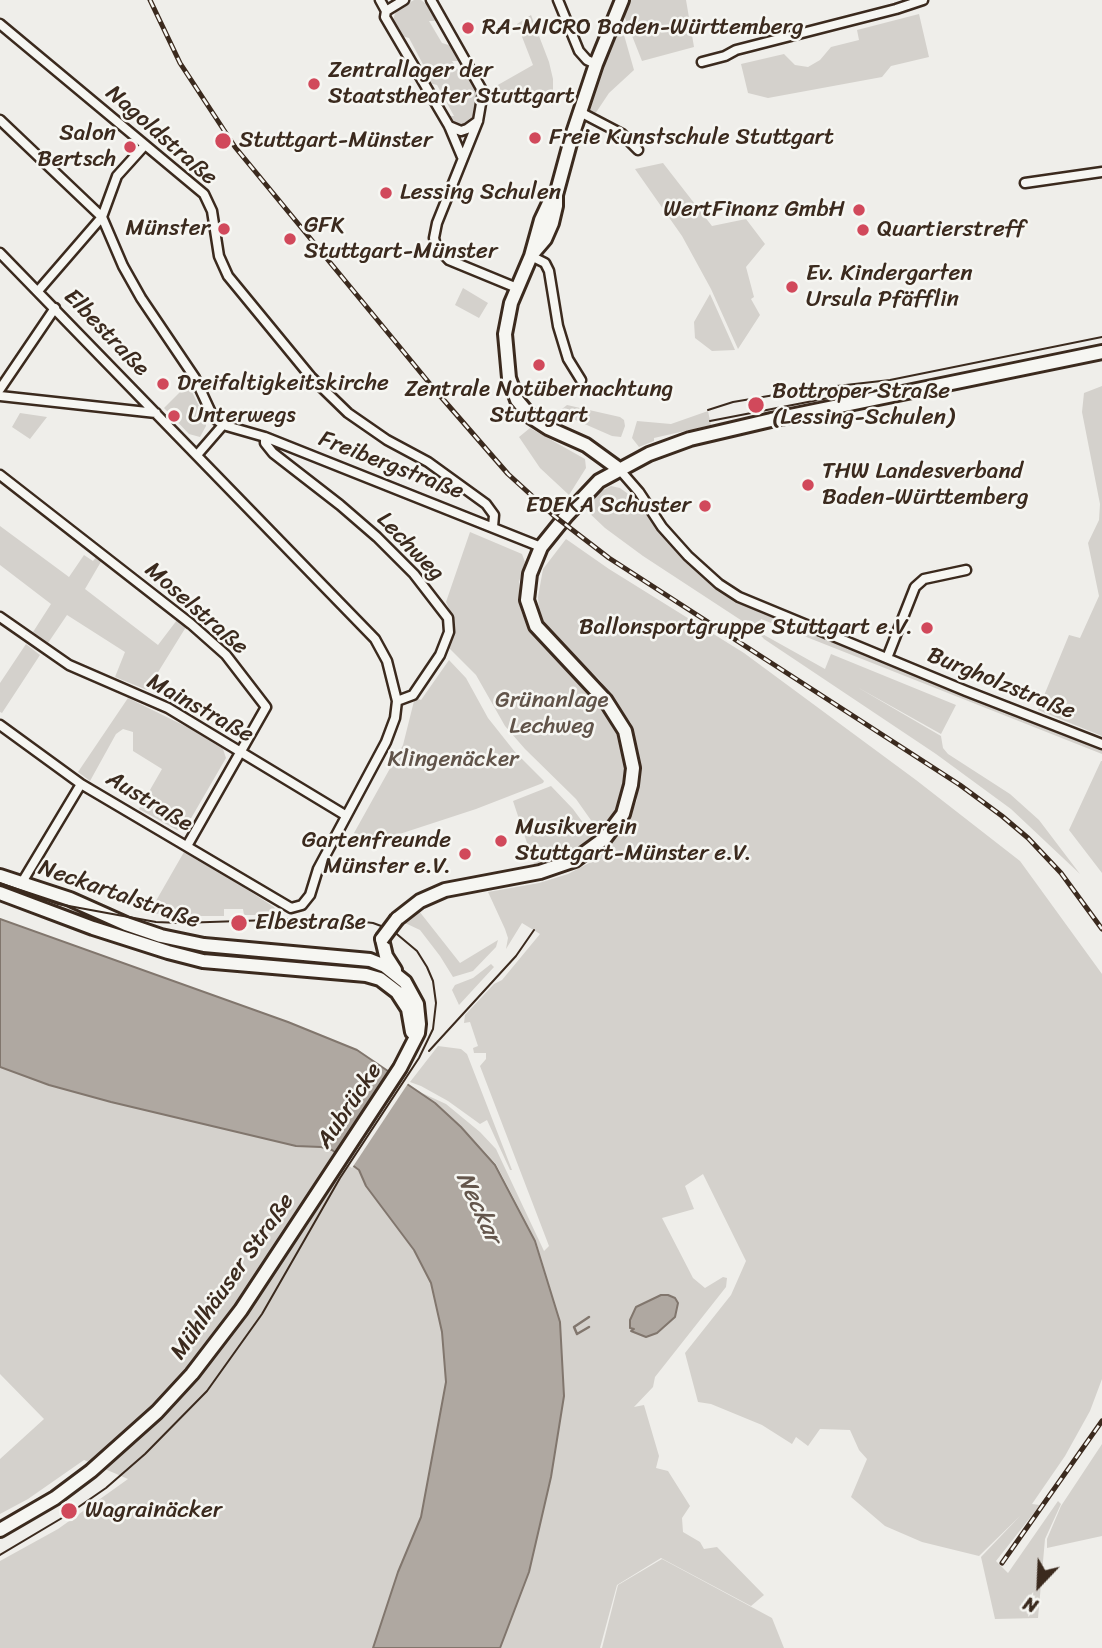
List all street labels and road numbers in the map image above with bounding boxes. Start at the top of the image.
street label: Nagoldstraße [100,80,222,192]
street label: Elbestraße [58,284,154,382]
street label: Freibergstraße [315,426,467,506]
street label: Lechweg [370,507,450,587]
street label: Moselstraße [139,557,253,661]
street label: Burgholzstraße [923,642,1079,726]
street label: Mainstraße [142,668,258,750]
street label: Austraße [101,765,197,839]
street label: Neckartalstraße [35,854,203,936]
street label: Aubrücke [311,1058,389,1154]
street label: Mühlhäuser Straße [165,1189,301,1365]

